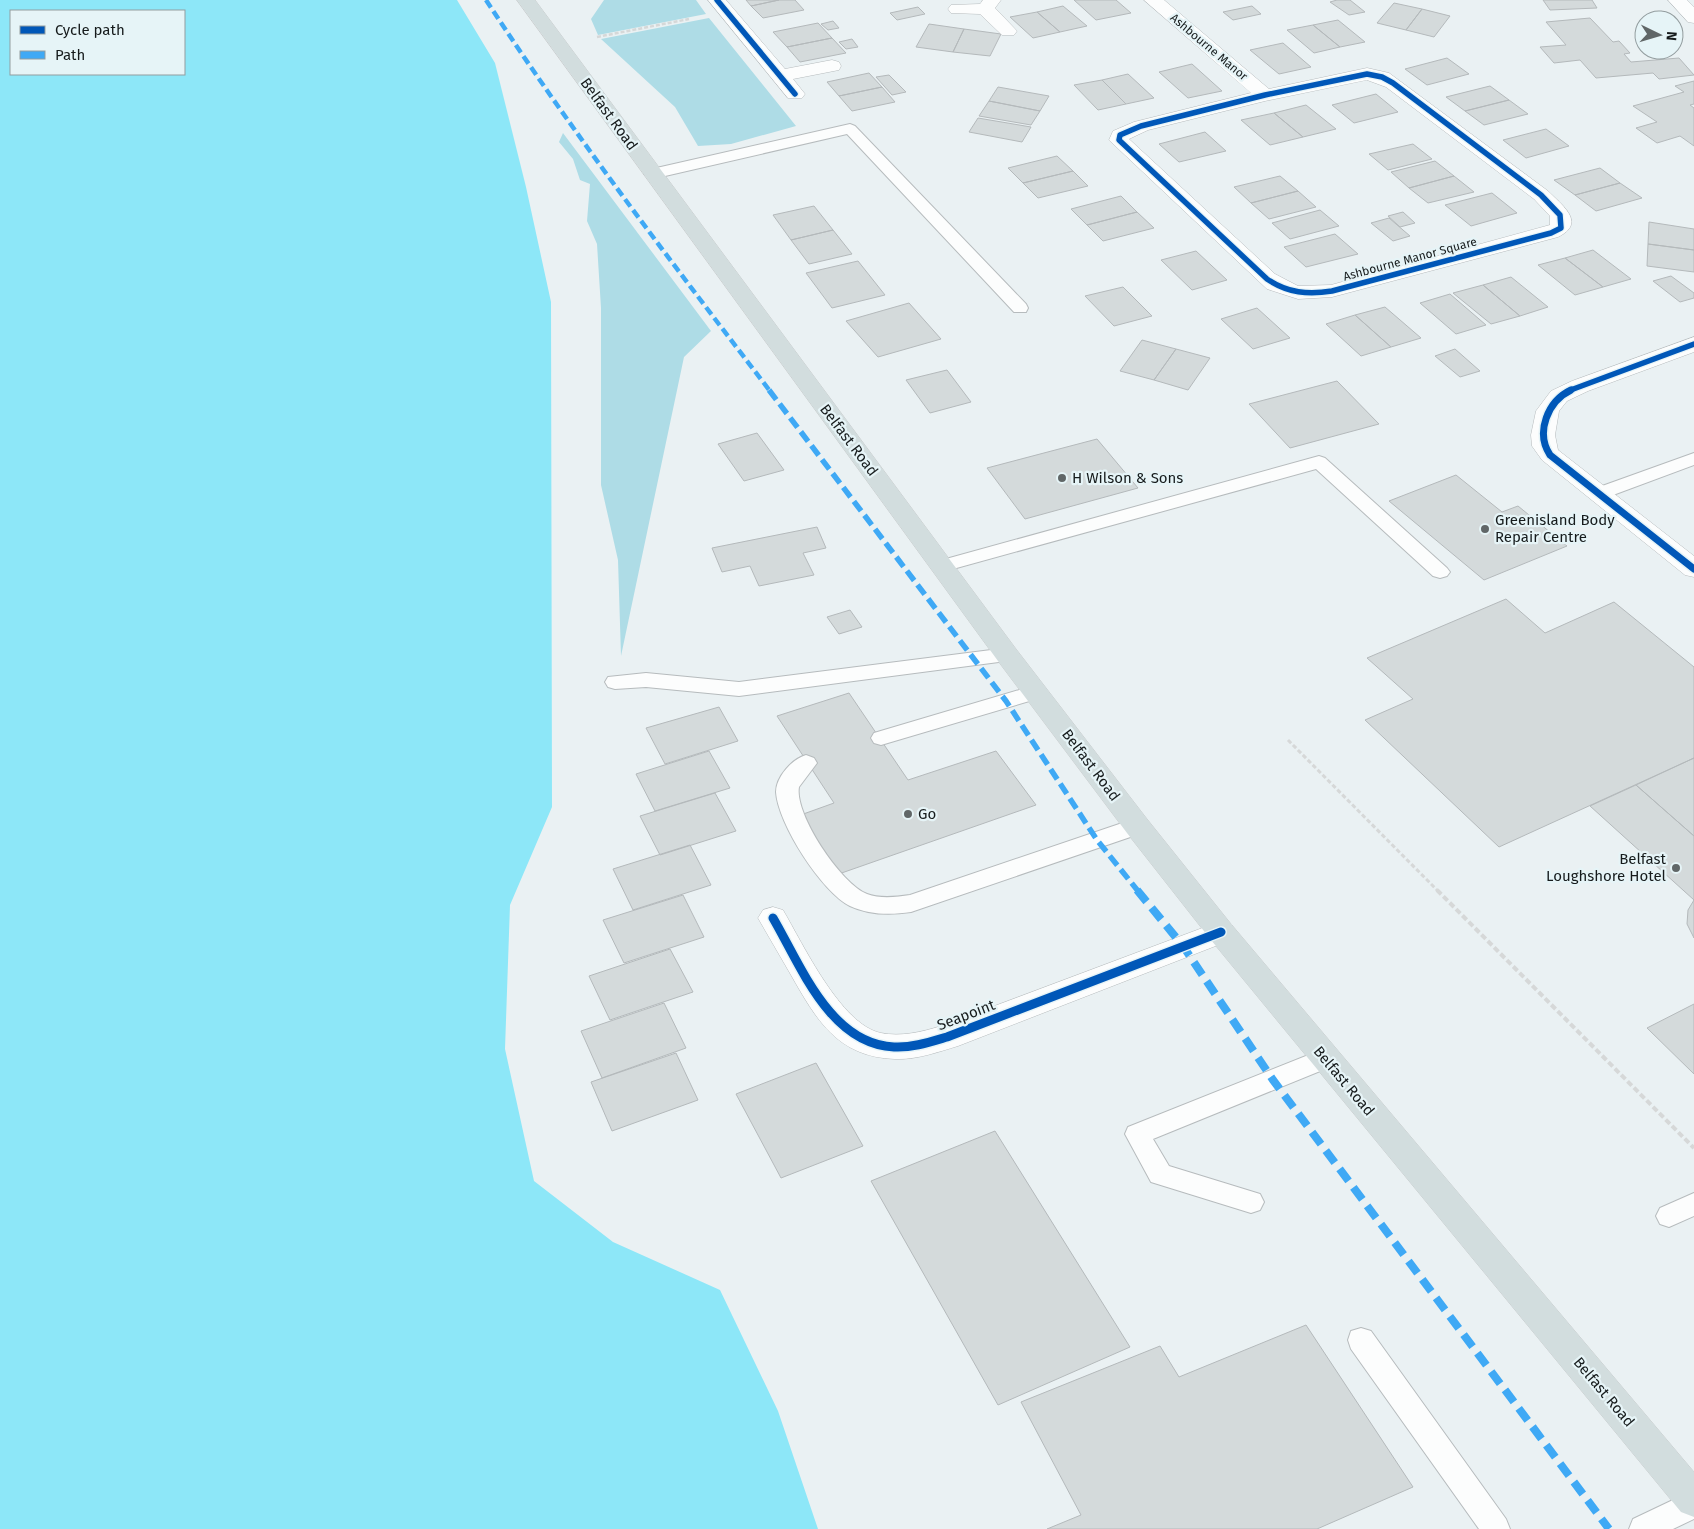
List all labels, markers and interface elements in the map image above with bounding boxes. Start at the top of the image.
legend [10,10,185,75]
north arrow [1634,10,1684,60]
street label: Ashbourne Manor [1168,11,1251,84]
text: Cycle path [55,21,125,39]
text: N [1663,31,1680,41]
text: Path [55,46,85,64]
street label: Belfast Road [577,74,641,154]
street label: Ashbourne Manor Square [1342,234,1478,284]
street label: Belfast Road [816,400,882,480]
place label: H Wilson & Sons [1072,469,1183,487]
marker: H Wilson & Sons [1056,472,1068,484]
place label: Greenisland Body Repair Centre [1495,511,1615,546]
marker: Greenisland Body Repair Centre [1479,523,1491,535]
street label: Belfast Road [1058,725,1124,805]
place label: Go [918,805,936,823]
marker: Go [902,808,914,820]
place label: Belfast Loughshore Hotel [1546,850,1667,885]
marker: Belfast Loughshore Hotel [1670,862,1682,874]
street label: Seapoint [935,996,998,1034]
street label: Belfast Road [1310,1043,1378,1119]
street label: Belfast Road [1570,1354,1638,1430]

